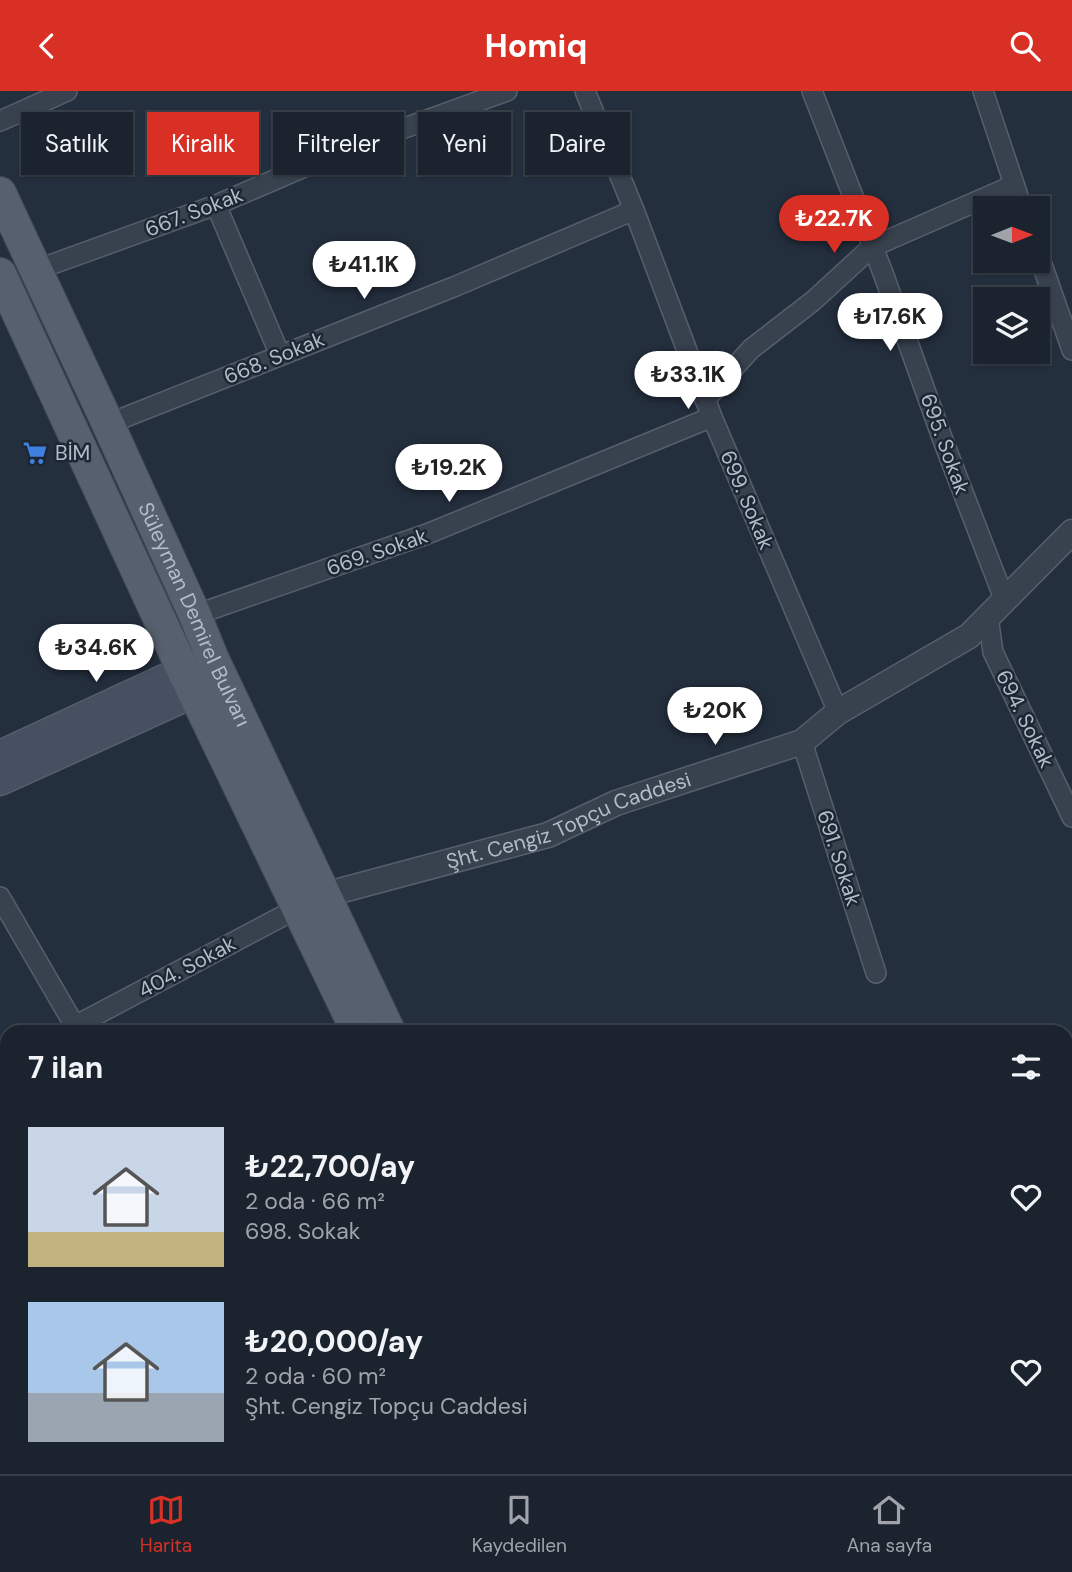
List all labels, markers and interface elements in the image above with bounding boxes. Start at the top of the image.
text: Homiq [485,25,587,67]
icon: back [28,27,66,65]
icon: search [1006,27,1044,65]
chip: Satılık [21,112,133,175]
chip: Kiralık [147,112,259,175]
chip: Filtreler [273,112,404,175]
chip: Yeni [418,112,511,175]
chip: Daire [525,112,630,175]
street label: 667. Sokak [141,180,247,243]
pin: ₺22.7K [777,195,891,255]
north arrow [973,196,1050,273]
map controls [973,196,1050,364]
text: ₺22.7K [795,203,873,233]
pin: ₺41.1K [307,241,421,301]
text: ₺41.1K [329,249,399,279]
button: layers [973,287,1050,364]
pin: ₺17.6K [833,293,947,353]
text: ₺17.6K [853,301,927,331]
street label: 668. Sokak [220,325,329,391]
pin: ₺33.1K [631,351,745,411]
text: ₺33.1K [650,359,726,389]
street label: 695. Sokak [914,390,976,499]
supermarket icon: BİM [21,439,49,467]
place label: BİM [55,439,90,467]
pin: ₺19.2K [392,445,506,504]
street label: 699. Sokak [714,446,781,554]
text: ₺19.2K [411,452,487,482]
street label: Süleyman Demirel Bulvarı [131,498,257,731]
street label: 669. Sokak [323,521,432,582]
pin: ₺34.6K [39,625,153,684]
text: ₺34.6K [55,632,137,662]
street label: 694. Sokak [989,665,1061,773]
pin: ₺20K [674,687,756,747]
text: ₺20K [683,695,747,725]
street label: Şht. Cengiz Topçu Caddesi [443,765,694,876]
street label: 691. Sokak [810,807,868,910]
street label: 404. Sokak [133,929,241,1004]
text: 7 ilan [28,1048,103,1087]
icon: filters [1007,1048,1045,1086]
text: ₺22,700/ay [245,1147,415,1186]
icon: home [84,1155,168,1239]
icon: heart [1007,1178,1045,1216]
text: 2 oda · 66 m² [245,1186,385,1216]
text: 698. Sokak [245,1216,360,1246]
text: ₺20,000/ay [245,1322,423,1361]
icon: home [84,1330,168,1414]
icon: heart [1007,1353,1045,1391]
text: 2 oda · 60 m² [245,1361,386,1391]
text: Şht. Cengiz Topçu Caddesi [245,1391,528,1421]
tab: Harita [140,1491,192,1558]
tab: Kaydedilen [472,1491,567,1558]
tab: Ana sayfa [847,1491,932,1558]

